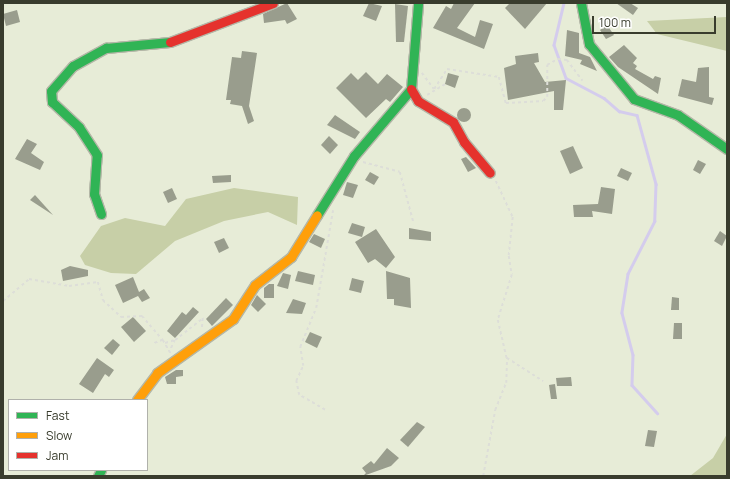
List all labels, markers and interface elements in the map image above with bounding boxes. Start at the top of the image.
scale bar [594,8,718,34]
text: 100 m [599,14,631,31]
legend [8,399,148,471]
text: Fast [46,407,70,424]
text: Slow [46,427,72,444]
text: Jam [46,447,68,464]

